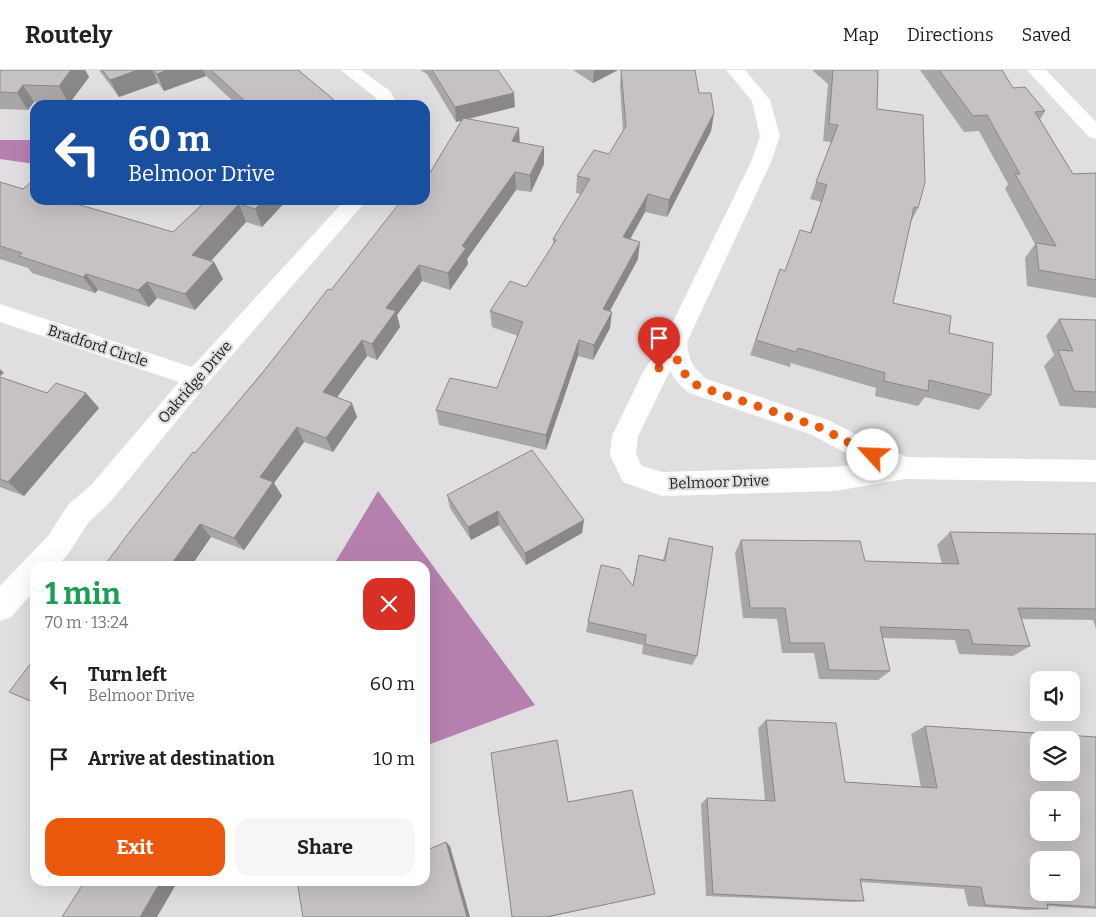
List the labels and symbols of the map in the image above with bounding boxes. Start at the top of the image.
pin [638,317,680,368]
street label: Bradford Circle [46,321,150,371]
street label: Oakridge Drive [154,337,236,427]
position arrow [846,428,898,480]
street label: Belmoor Drive [669,471,769,493]

